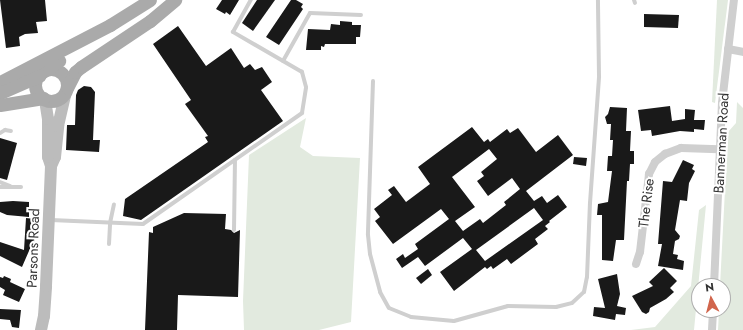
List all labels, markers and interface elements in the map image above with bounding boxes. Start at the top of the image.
street label: Bannerman Road [710,92,732,194]
street label: The Rise [635,177,657,229]
street label: Parsons Road [23,208,43,288]
north arrow [691,278,731,318]
text: N [704,279,715,296]

